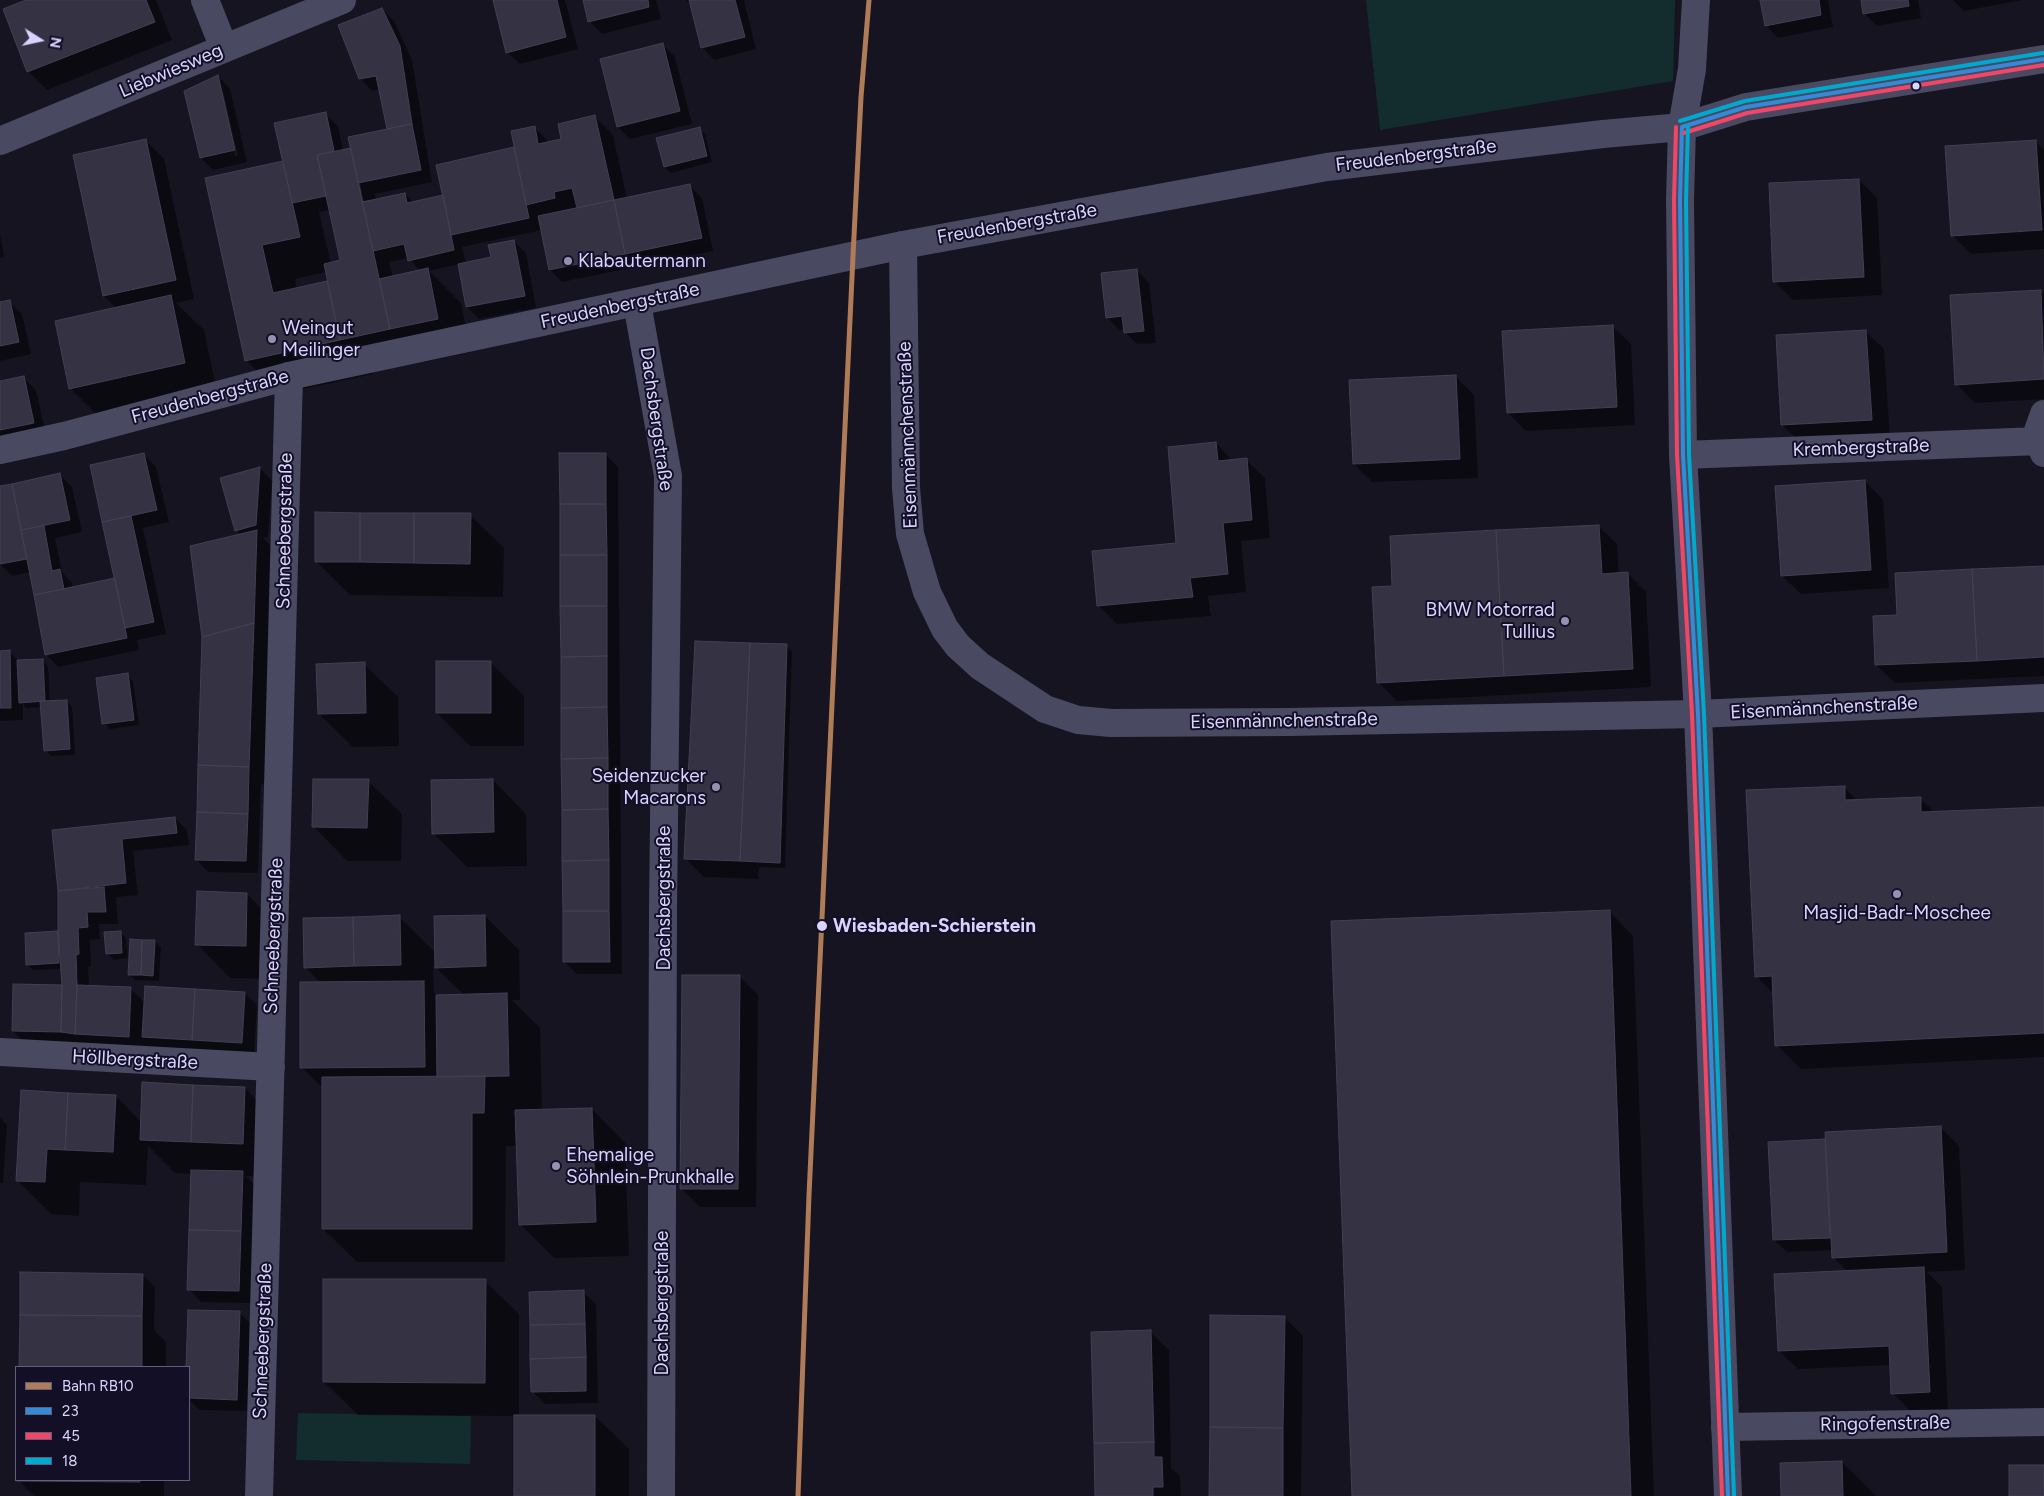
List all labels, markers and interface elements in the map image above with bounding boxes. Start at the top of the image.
north arrow [15,15,65,65]
text: N [46,36,65,49]
street label: Liebwiesweg [116,39,226,103]
unlabelled marker [1911,81,1921,91]
street label: Freudenbergstraße [1334,135,1498,177]
street label: Freudenbergstraße [935,199,1099,249]
place label: Klabautermann [578,250,706,272]
marker: Klabautermann [562,255,574,267]
street label: Freudenbergstraße [538,278,702,334]
place label: Weingut Meilinger [282,317,360,361]
marker: Weingut Meilinger [266,333,278,345]
street label: Eisenmännchenstraße [893,341,923,529]
street label: Dachsbergstraße [635,346,677,492]
street label: Freudenbergstraße [129,365,291,429]
street label: Krembergstraße [1792,434,1930,462]
street label: Schneebergstraße [272,453,298,609]
place label: BMW Motorrad Tullius [1425,599,1555,643]
marker: BMW Motorrad Tullius [1559,615,1571,627]
street label: Eisenmännchenstraße [1730,692,1918,724]
street label: Eisenmännchenstraße [1190,708,1378,734]
place label: Seidenzucker Macarons [591,765,706,809]
marker: Seidenzucker Macarons [710,781,722,793]
street label: Dachsbergstraße [653,826,675,970]
street label: Schneebergstraße [260,858,288,1014]
marker: Masjid-Badr-Moschee [1891,888,1903,900]
place label: Masjid-Badr-Moschee [1803,902,1991,924]
place label: Wiesbaden-Schierstein [833,915,1036,937]
marker: Wiesbaden-Schierstein [815,919,829,933]
street label: Höllbergstraße [72,1045,198,1075]
place label: Ehemalige Söhnlein-Prunkhalle [566,1144,734,1188]
marker: Ehemalige Söhnlein-Prunkhalle [550,1160,562,1172]
street label: Dachsbergstraße [651,1231,673,1375]
street label: Schneebergstraße [249,1263,277,1419]
legend [15,1366,190,1481]
text: Bahn RB10 [62,1377,134,1395]
text: 23 [62,1402,79,1420]
street label: Ringofenstraße [1820,1411,1950,1437]
text: 45 [62,1427,80,1445]
text: 18 [62,1452,77,1470]

